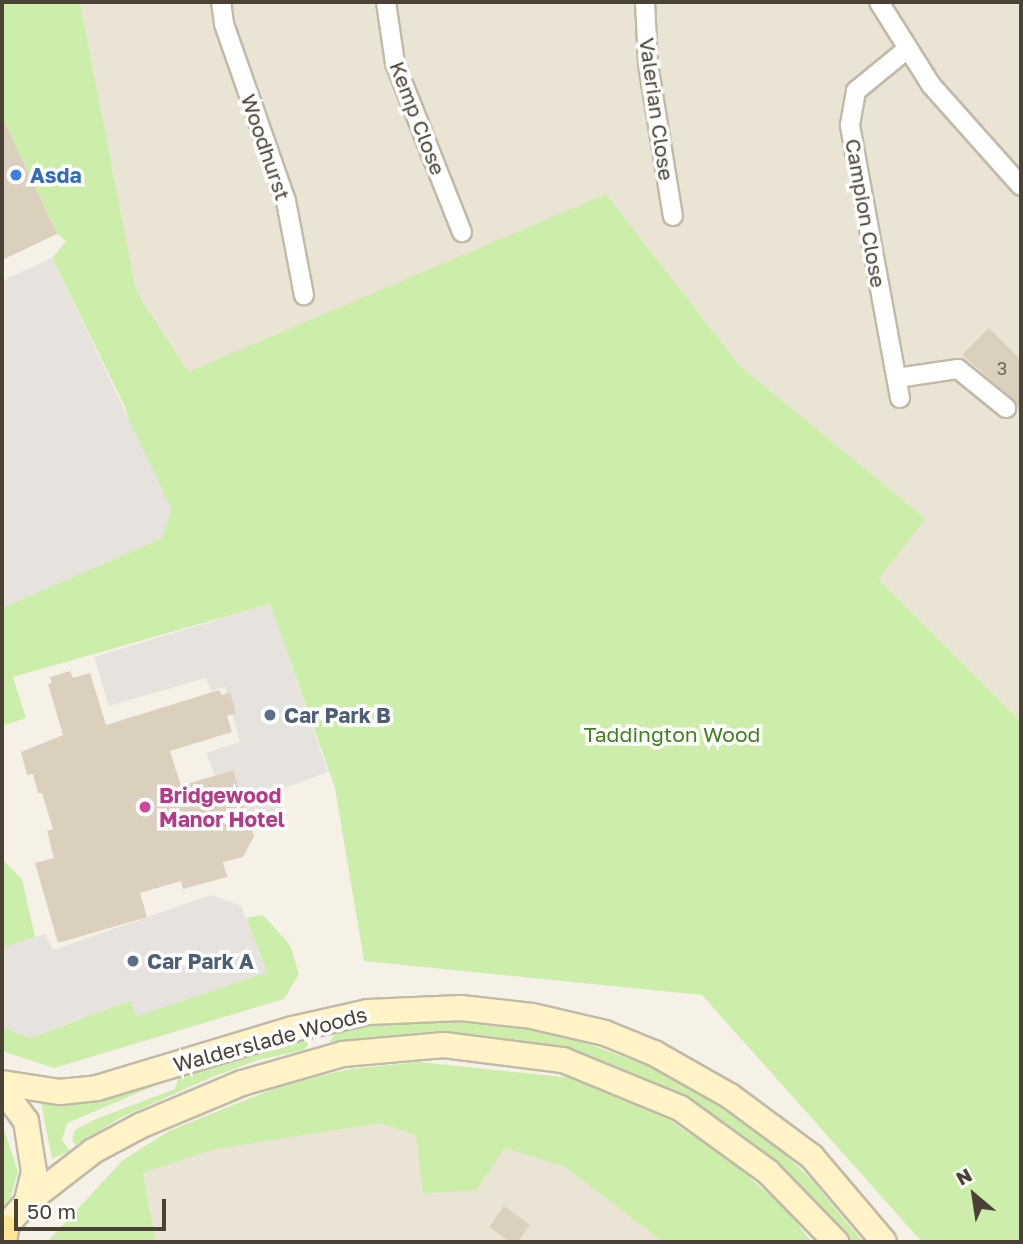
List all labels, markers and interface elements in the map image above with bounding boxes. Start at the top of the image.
street label: Valerian Close [635,36,679,182]
street label: Kemp Close [385,58,451,178]
street label: Woodhurst [236,91,296,203]
street label: Campion Close [841,137,891,289]
place label: Asda [30,162,82,188]
marker: Asda [8,167,24,183]
house number: 3 [997,357,1007,379]
place label: Car Park B [284,702,391,728]
marker: Car Park B [262,707,278,723]
park label: Taddington Wood [584,721,760,747]
place label: Bridgewood Manor Hotel [159,782,285,832]
marker: Bridgewood Manor Hotel [137,799,153,815]
place label: Car Park A [147,948,254,974]
marker: Car Park A [125,953,141,969]
street label: Walderslade Woods [170,1001,370,1077]
north arrow [939,1160,1009,1230]
text: N [952,1163,975,1190]
scale bar [18,1184,170,1228]
text: 50 m [27,1198,76,1224]

